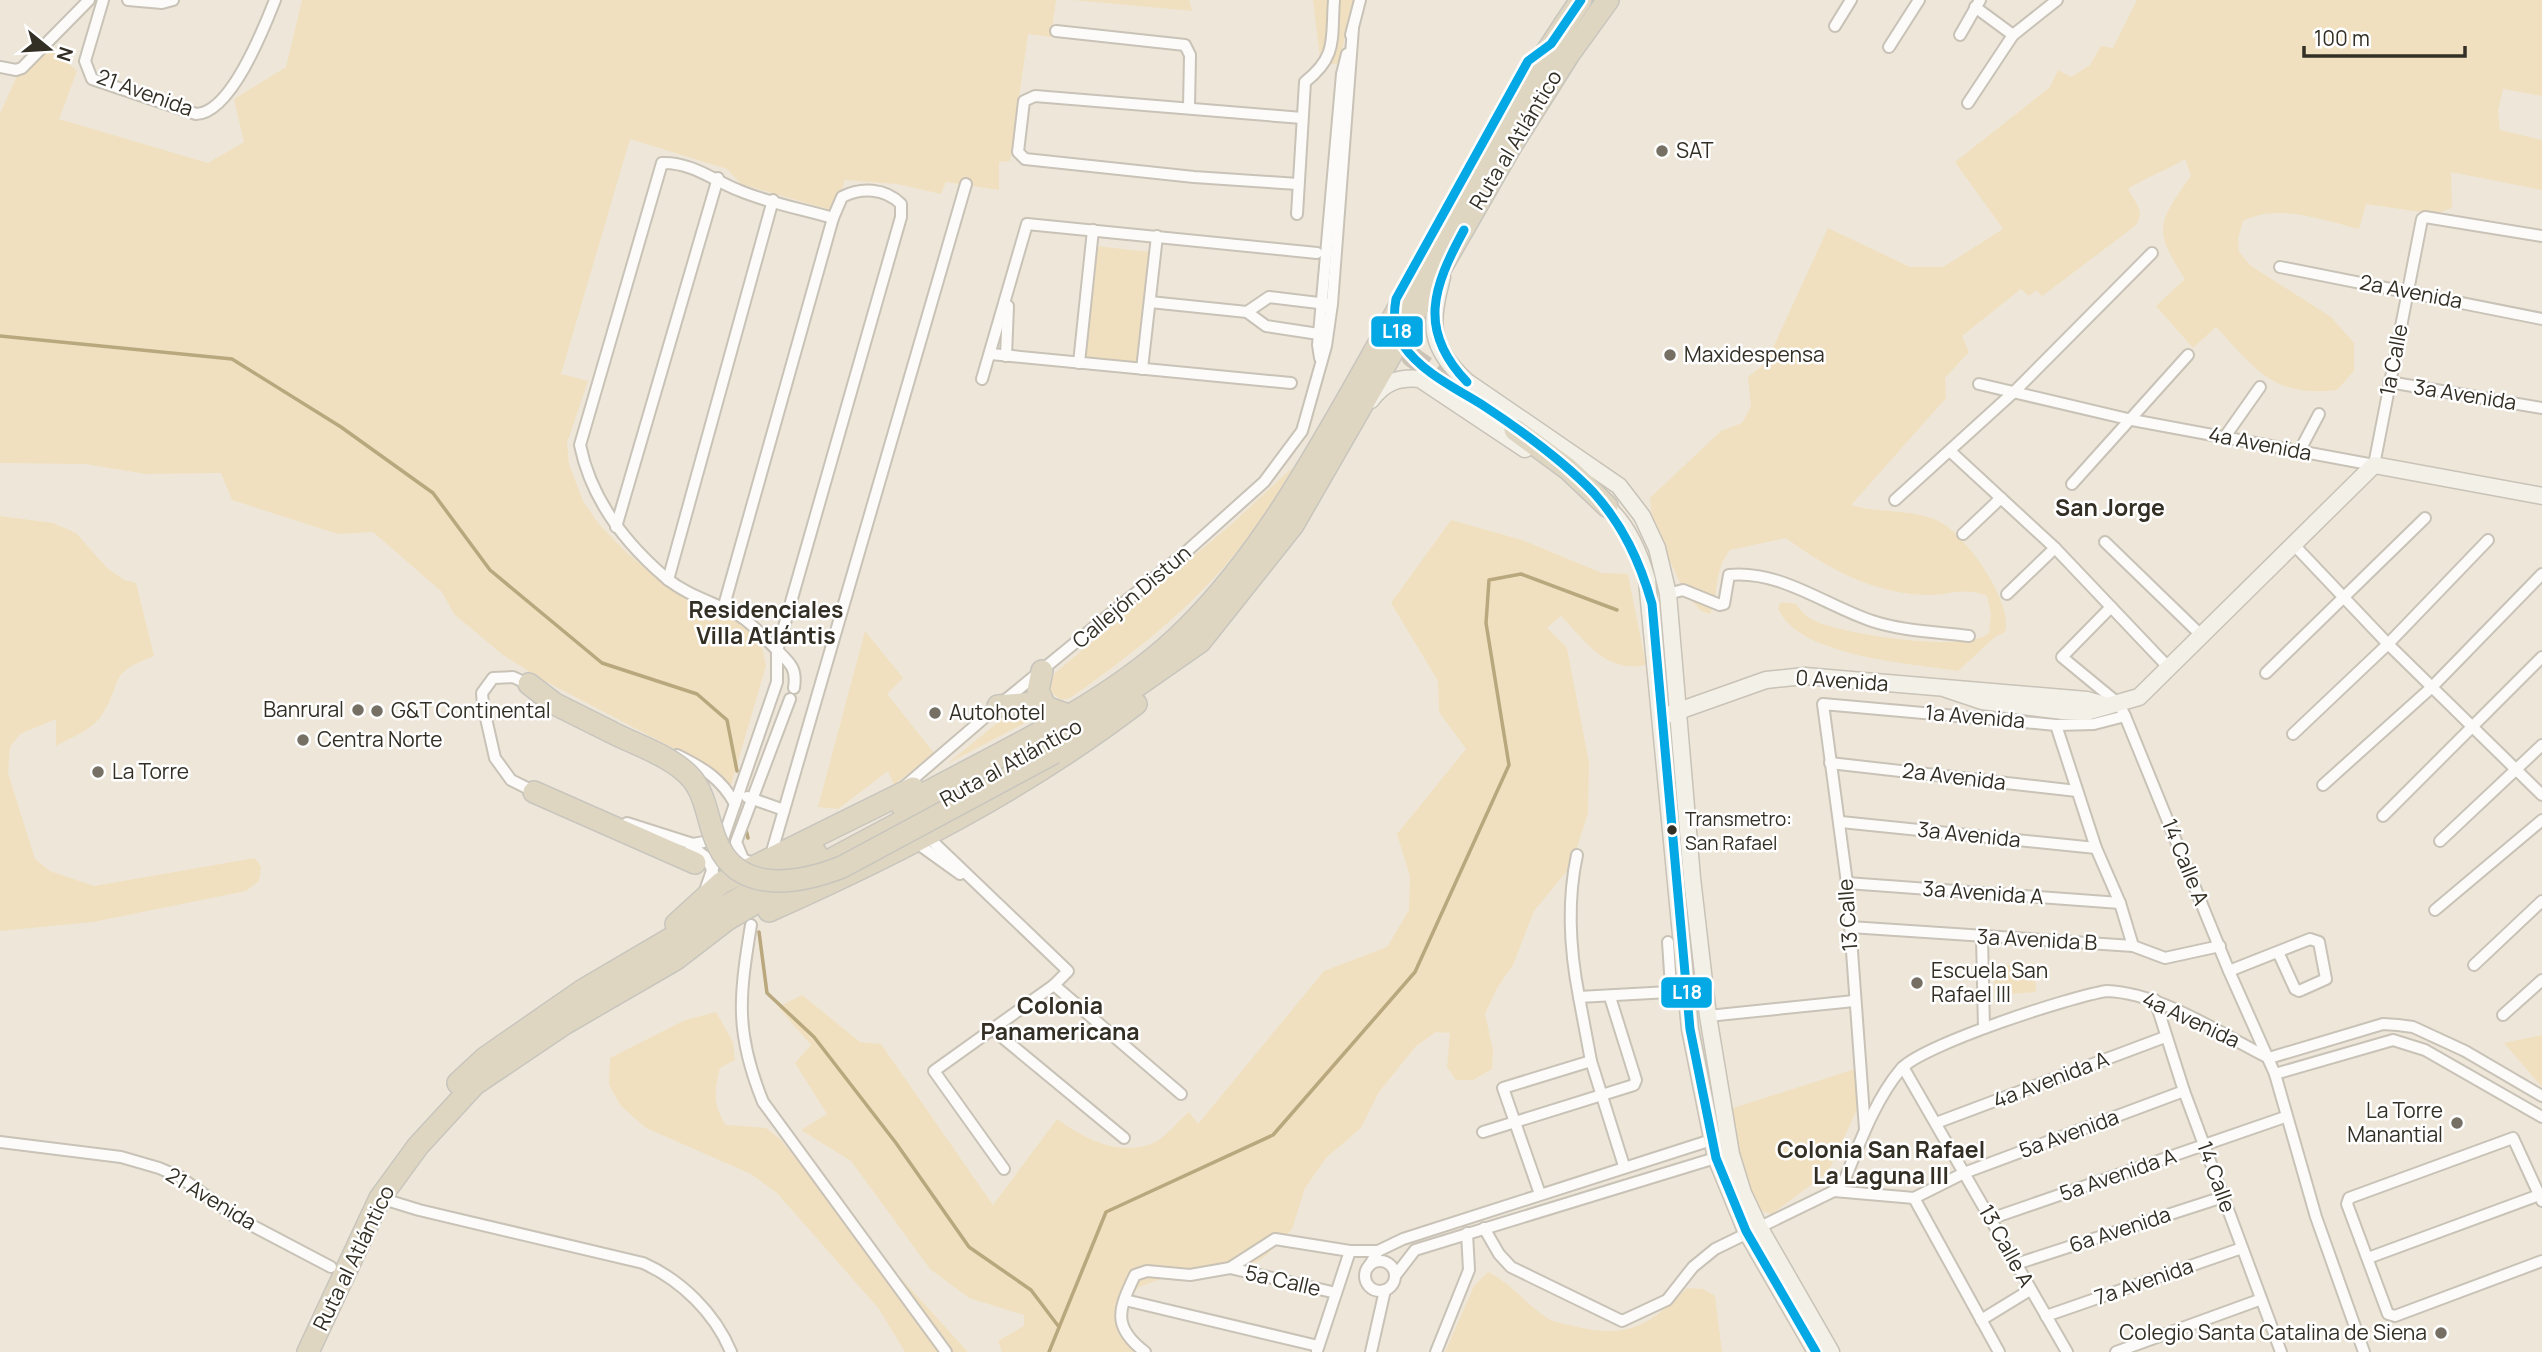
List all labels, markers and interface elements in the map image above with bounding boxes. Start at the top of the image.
north arrow [14,14,84,84]
scale bar [2304,14,2465,58]
text: 100 m [2314,24,2370,52]
text: N [51,44,80,65]
street label: 21 Avenida [93,62,197,122]
street label: Ruta al Atlántico [1462,64,1568,214]
place label: SAT [1676,136,1714,164]
marker: SAT [1654,143,1670,159]
street label: 2a Avenida [2357,267,2465,315]
line badge: L18 [1370,315,1424,348]
text: L18 [1382,318,1412,344]
street label: 1a Calle [2372,321,2414,398]
place label: Maxidespensa [1684,340,1825,368]
marker: Maxidespensa [1662,347,1678,363]
street label: 3a Avenida [2412,372,2519,416]
street label: 4a Avenida [2206,419,2314,467]
district label: San Jorge [2055,491,2165,523]
street label: Callejón Distun [1066,538,1196,654]
district label: Residenciales Villa Atlántis [688,593,844,651]
street label: 0 Avenida [1795,663,1890,697]
place label: Banrural [263,695,344,723]
place label: G&T Continental [391,696,551,724]
place label: Autohotel [949,698,1045,726]
street label: 1a Avenida [1924,698,2026,734]
marker: Banrural [350,702,366,718]
marker: G&T Continental [369,703,385,719]
marker: Autohotel [927,705,943,721]
street label: Ruta al Atlántico [935,712,1086,813]
place label: Centra Norte [317,725,443,753]
marker: Centra Norte [295,732,311,748]
street label: 2a Avenida [1901,756,2007,796]
place label: La Torre [112,757,189,785]
marker: La Torre [90,764,106,780]
place label: Transmetro: San Rafael [1685,806,1792,856]
street label: 14 Calle A [2156,814,2216,909]
street label: 3a Avenida [1916,815,2022,853]
marker: Transmetro: San Rafael [1665,823,1679,837]
street label: 3a Avenida A [1922,874,2044,910]
street label: 13 Calle [1830,878,1864,952]
street label: 3a Avenida B [1976,922,2098,956]
place label: Escuela San Rafael III [1931,956,2048,1008]
marker: Escuela San Rafael III [1909,975,1925,991]
line badge: L18 [1660,976,1713,1009]
text: L18 [1672,979,1702,1005]
street label: 4a Avenida [2138,984,2245,1054]
district label: Colonia Panamericana [980,989,1140,1047]
street label: 4a Avenida A [1989,1044,2113,1114]
place label: La Torre Manantial [2347,1096,2443,1148]
street label: 5a Avenida [2015,1102,2122,1164]
marker: La Torre Manantial [2449,1115,2465,1131]
district label: Colonia San Rafael La Laguna III [1777,1133,1985,1191]
street label: 14 Calle [2191,1137,2243,1216]
street label: 5a Avenida A [2056,1141,2180,1207]
street label: 21 Avenida [161,1160,262,1236]
street label: Ruta al Atlántico [306,1180,400,1335]
street label: 13 Calle A [1973,1199,2041,1292]
street label: 6a Avenida [2065,1200,2174,1259]
street label: 7a Avenida [2091,1251,2197,1311]
street label: 5a Calle [1243,1258,1324,1302]
place label: Colegio Santa Catalina de Siena [2119,1318,2427,1346]
marker: Colegio Santa Catalina de Siena [2433,1325,2449,1341]

